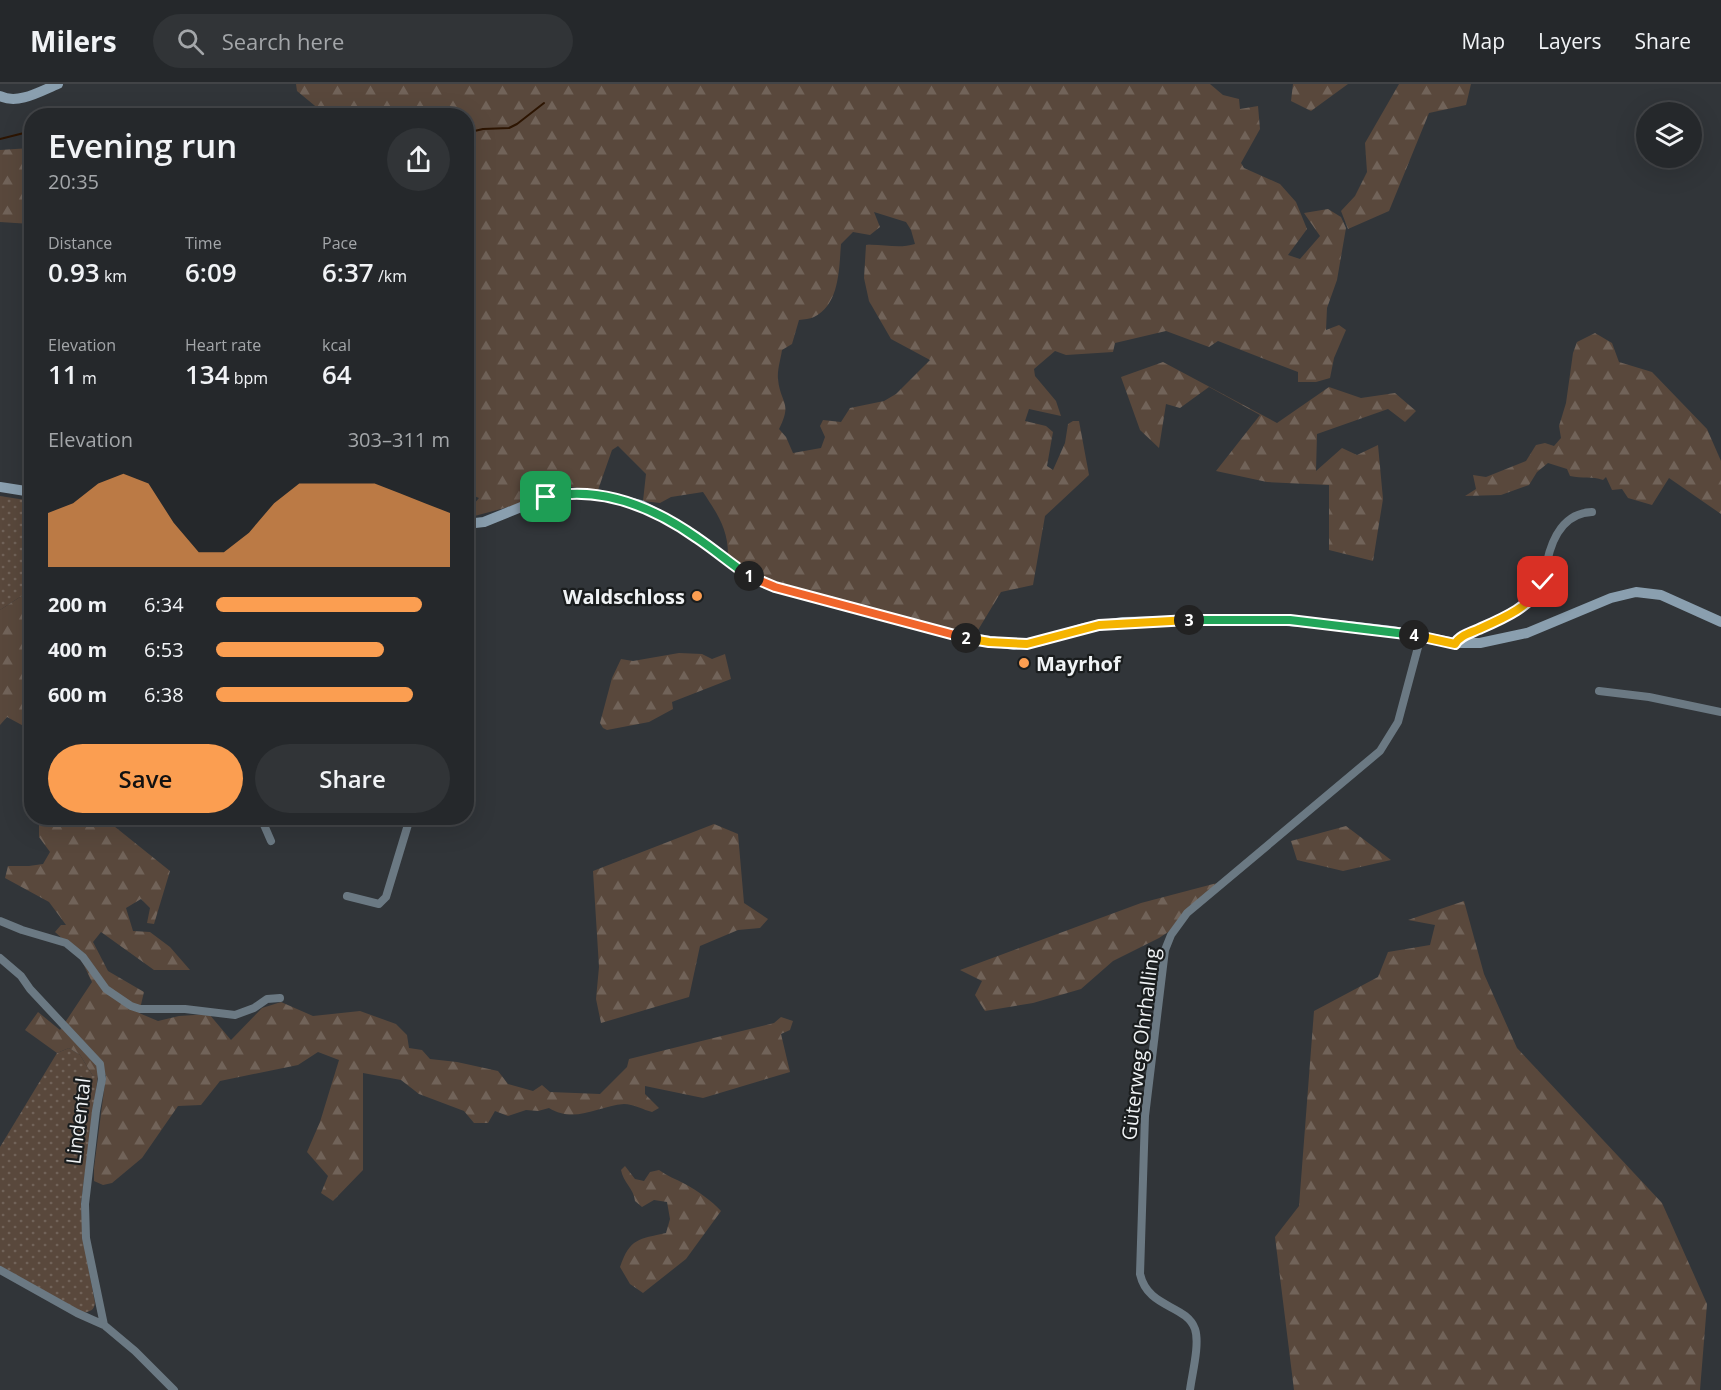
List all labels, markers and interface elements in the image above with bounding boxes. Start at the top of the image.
search box [153,14,573,68]
text: Milers [30,22,117,60]
icon: search [174,25,207,58]
text: Search here [222,26,344,56]
text: Map [1462,27,1505,55]
text: Layers [1538,27,1602,55]
text: Share [1635,27,1691,55]
map controls [1636,102,1702,168]
button: layers [1636,102,1702,168]
text: Evening run [48,123,237,168]
button: share [387,128,450,191]
text: 20:35 [48,168,99,195]
text: Distance [48,232,112,254]
text: Time [185,232,222,254]
text: Pace [322,232,357,254]
text: 0.93 [48,254,100,290]
text: 6:09 [185,254,237,290]
text: 6:37 [322,254,374,290]
text: km [100,265,127,287]
text: /km [374,265,407,287]
text: Elevation [48,334,116,356]
text: Heart rate [185,334,261,356]
text: kcal [322,334,351,356]
text: 11 [48,356,78,392]
text: 134 [185,356,230,392]
text: 64 [322,356,352,392]
text: m [78,367,97,389]
text: bpm [230,367,268,389]
text: Elevation [48,426,133,453]
text: 303–311 m [348,426,450,453]
pin [520,471,571,522]
icon: arrive [529,480,562,513]
pin [1517,556,1568,607]
pin: 1 [734,561,764,591]
text: 1 [744,565,754,587]
icon: check [1526,565,1559,598]
place label: Waldschloss [563,583,685,610]
marker: Waldschloss [690,589,704,603]
text: 200 m [48,591,107,618]
text: 6:34 [144,591,184,618]
pin: 3 [1174,605,1204,635]
text: 3 [1184,609,1194,631]
pin: 4 [1399,620,1429,650]
pin: 2 [951,623,981,653]
text: 4 [1409,624,1419,646]
text: 2 [961,627,971,649]
text: 400 m [48,636,107,663]
text: 6:53 [144,636,184,663]
place label: Mayrhof [1036,650,1122,677]
marker: Mayrhof [1017,656,1031,670]
text: 600 m [48,681,107,708]
text: 6:38 [144,681,184,708]
button: Save [48,744,243,813]
button: Share [255,744,450,813]
street label: Güterweg Ohrhalling [1115,946,1165,1142]
street label: Lindental [59,1076,97,1166]

